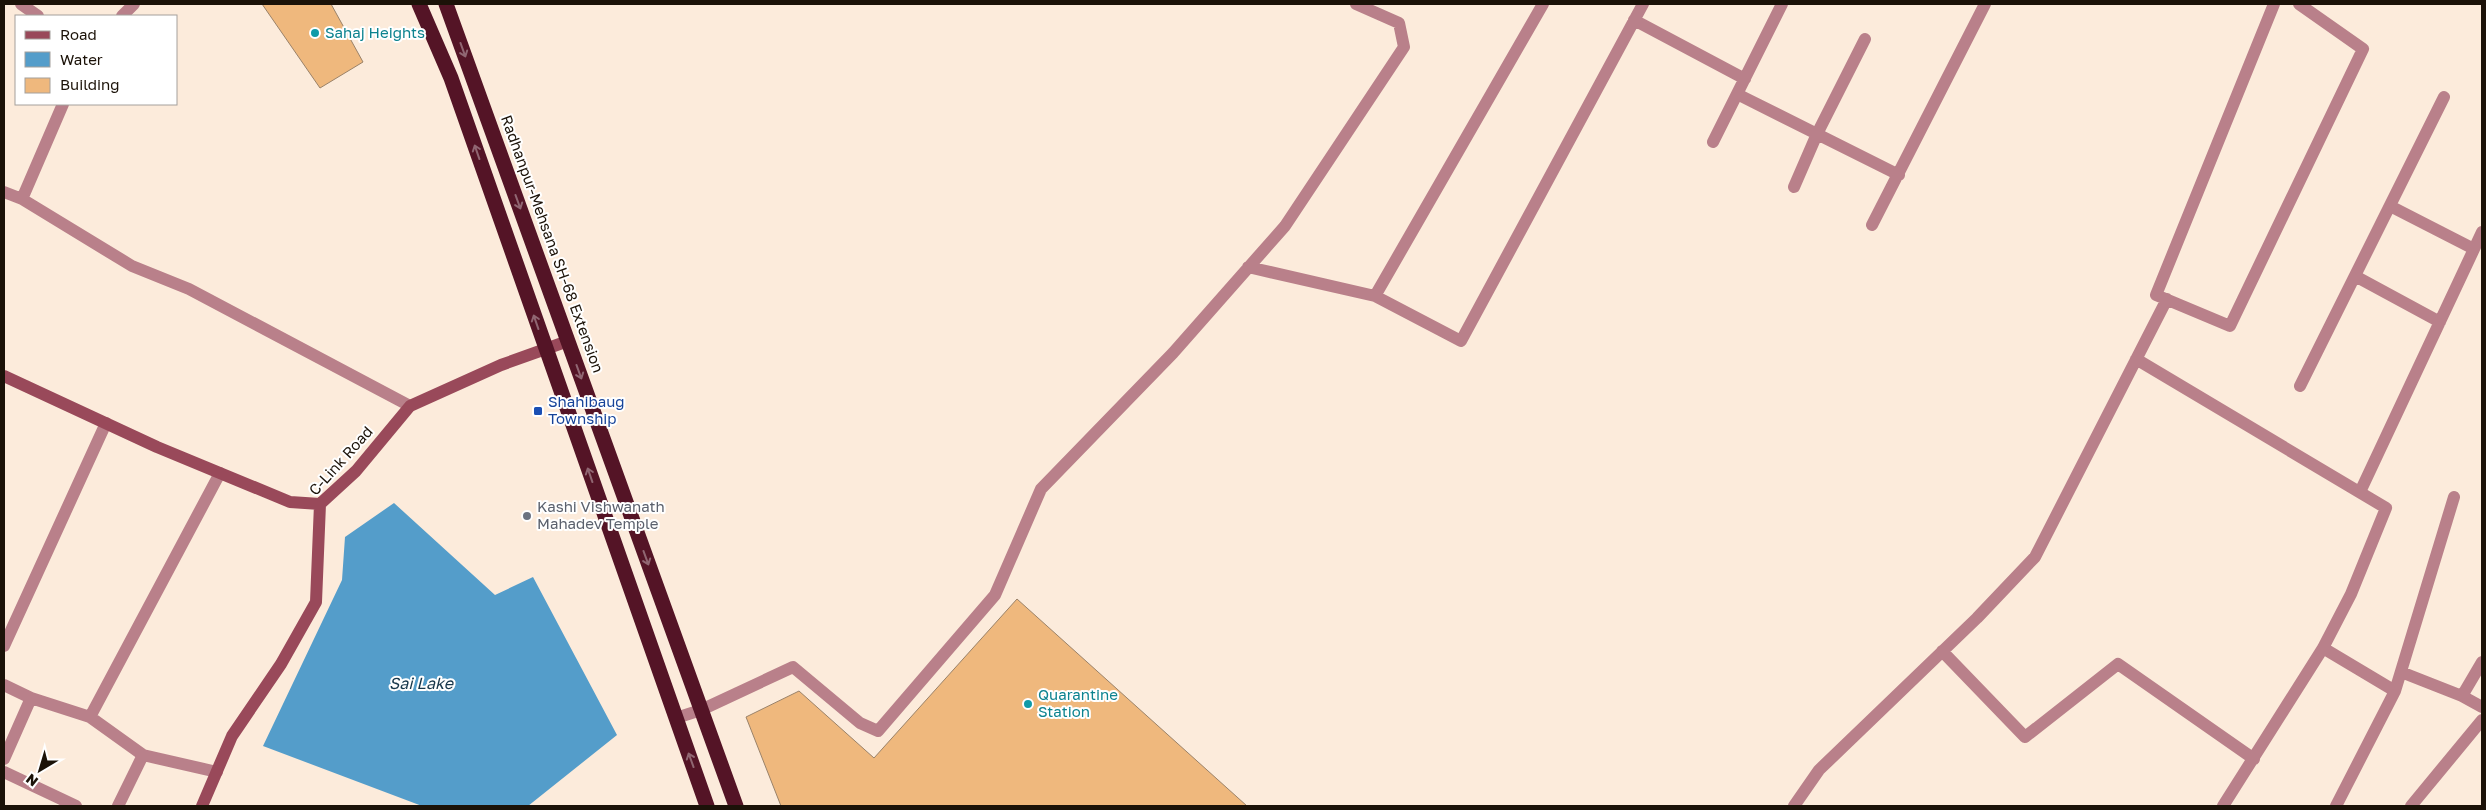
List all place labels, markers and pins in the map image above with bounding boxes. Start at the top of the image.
place label: Sahaj Heights [325,23,425,41]
marker: Sahaj Heights [309,27,321,39]
place label: Shahibaug Township [548,392,625,427]
marker: Shahibaug Township [532,405,544,417]
place label: Kashi Vishwanath Mahadev Temple [537,497,665,532]
marker: Kashi Vishwanath Mahadev Temple [521,510,533,522]
place label: Quarantine Station [1038,685,1118,720]
marker: Quarantine Station [1022,698,1034,710]

